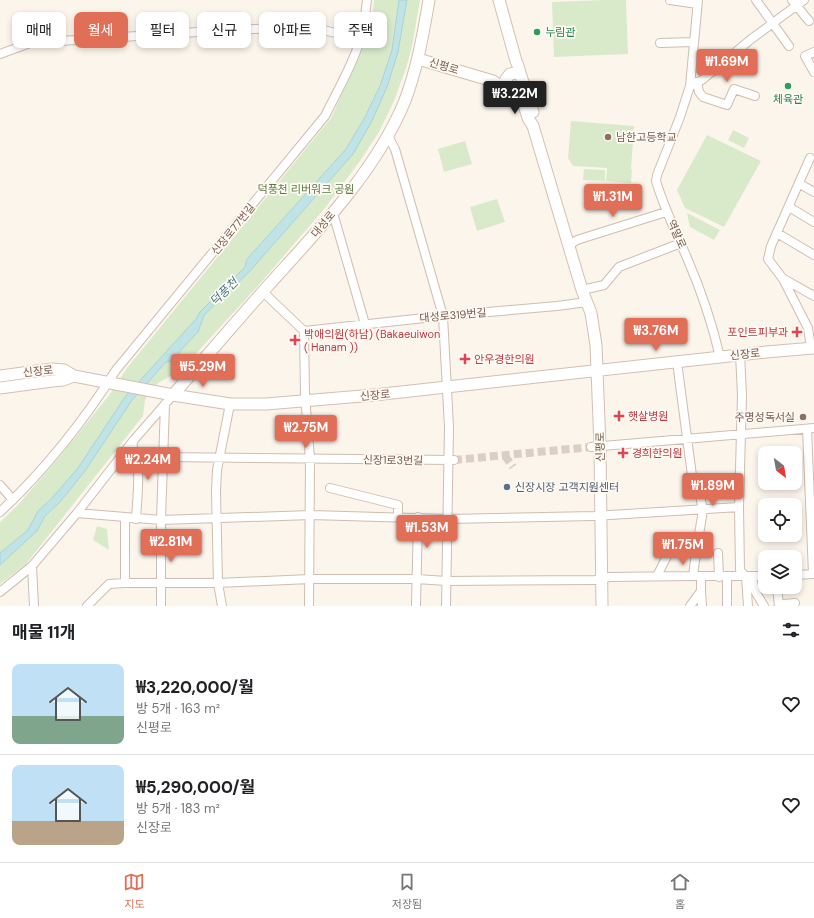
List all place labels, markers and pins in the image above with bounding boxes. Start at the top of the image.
place label: 누림관 [545,25,575,39]
marker: 누림관 [532,27,542,37]
pin: ₩1.69M [694,49,760,83]
pin: ₩3.22M [482,81,548,115]
marker: 체육관 [783,81,793,91]
place label: 체육관 [773,92,803,106]
place label: 남한고등학교 [616,130,677,144]
marker: 남한고등학교 [603,132,613,142]
pin: ₩1.31M [580,184,646,218]
pin: ₩3.76M [623,318,689,352]
place label: 포인트피부과 [727,325,788,339]
marker: 포인트피부과 [791,326,803,338]
place label: 박애의원(하남) (Bakaeuiwon ( Hanam )) [304,327,440,354]
marker: 박애의원(하남) (Bakaeuiwon ( Hanam )) [289,334,301,346]
place label: 안우경한의원 [474,352,535,366]
marker: 안우경한의원 [459,353,471,365]
pin: ₩5.29M [170,354,236,388]
place label: 햇살병원 [628,409,668,423]
marker: 햇살병원 [613,410,625,422]
place label: 주명성독서실 [734,410,795,424]
marker: 주명성독서실 [798,412,808,422]
pin: ₩2.75M [273,415,339,449]
place label: 경희한의원 [632,446,683,460]
pin: ₩2.24M [115,447,181,481]
marker: 경희한의원 [617,447,629,459]
pin: ₩1.89M [680,473,746,507]
place label: 신장시장 고객지원센터 [515,480,619,494]
marker: 신장시장 고객지원센터 [502,482,512,492]
pin: ₩1.53M [394,515,460,549]
pin: ₩2.81M [138,529,204,563]
pin: ₩1.75M [650,532,716,566]

